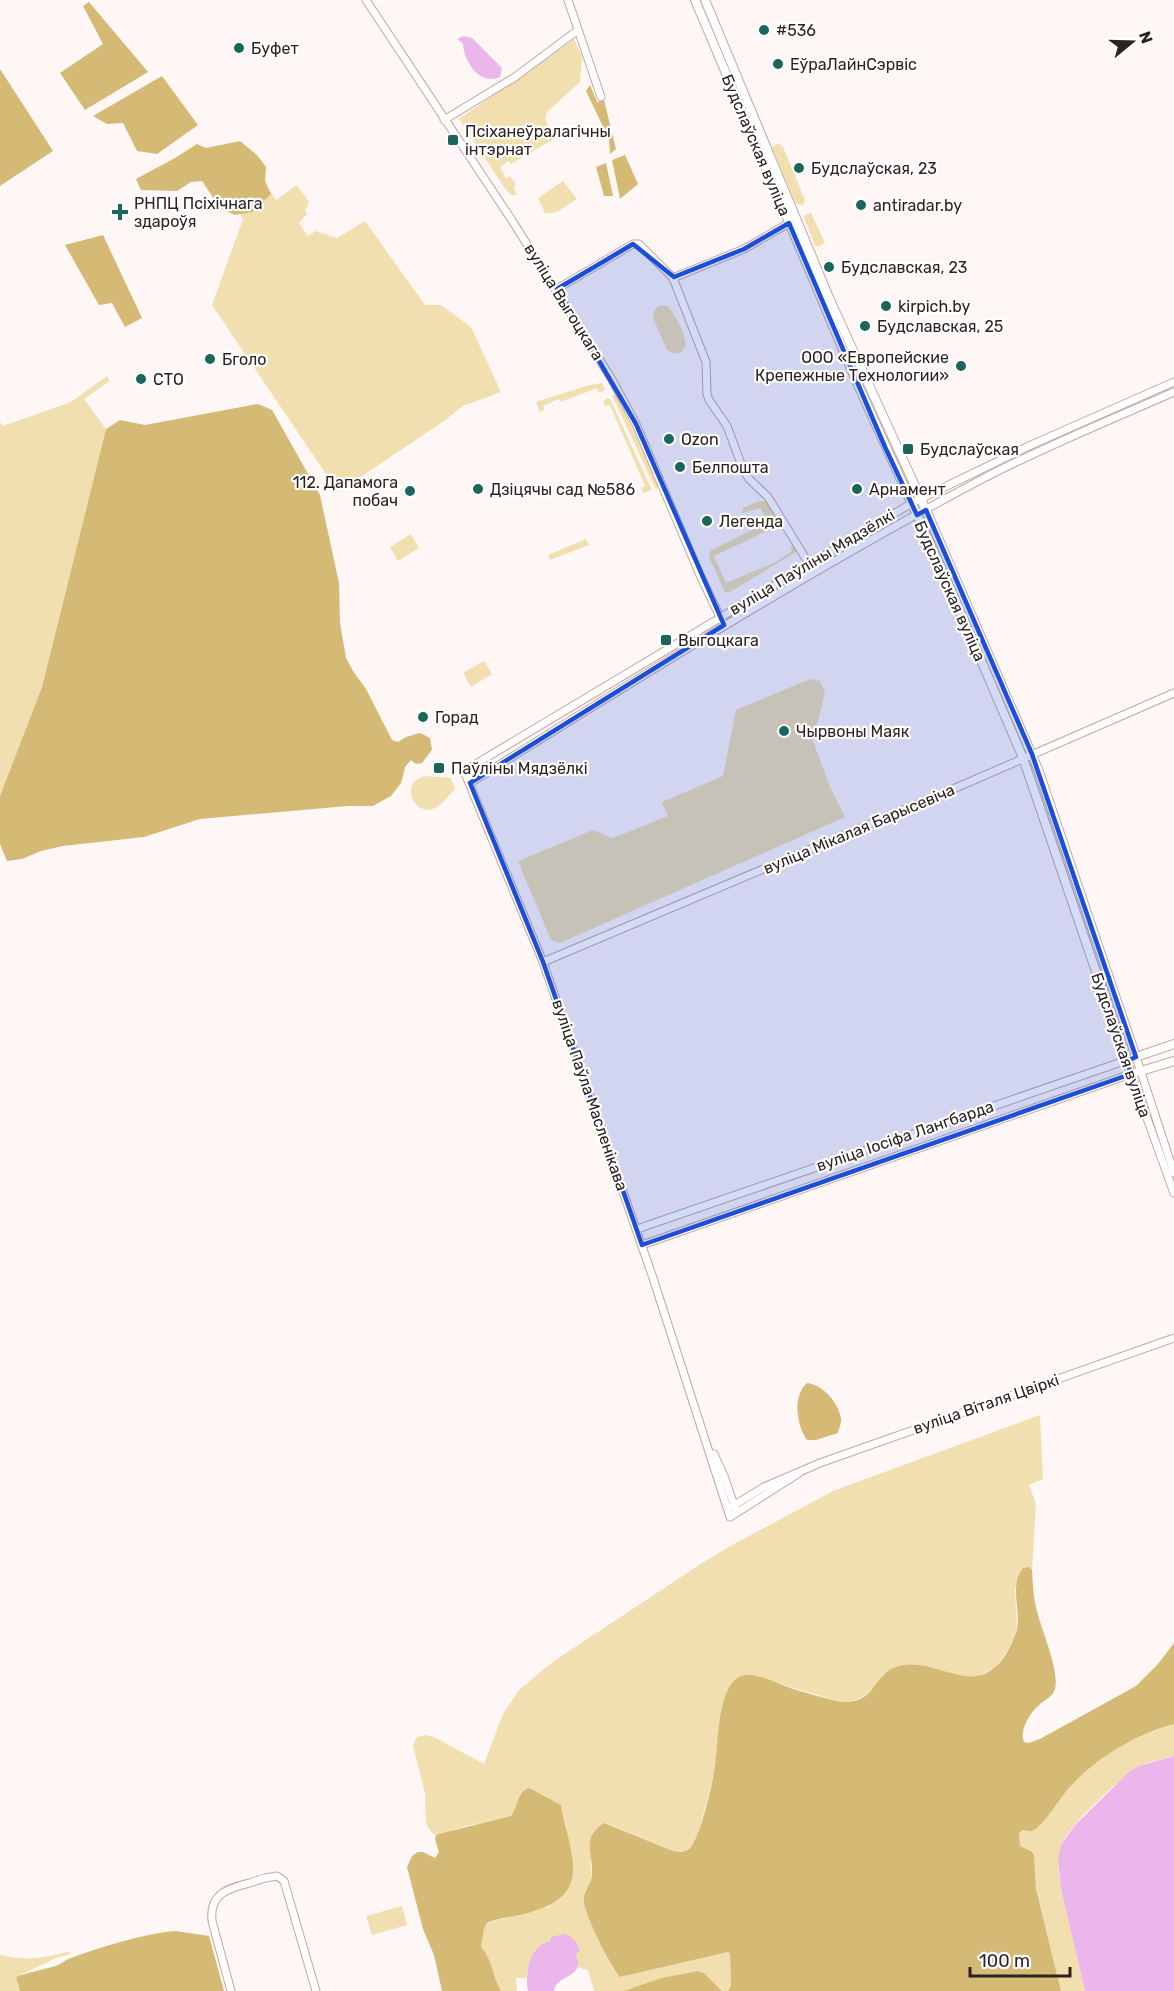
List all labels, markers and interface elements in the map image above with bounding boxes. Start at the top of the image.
north arrow [1102,12,1162,72]
place label: #536 [776,21,816,40]
marker: #536 [757,23,771,37]
text: N [1135,29,1157,46]
place label: Буфет [251,39,299,58]
marker: Буфет [232,41,246,55]
place label: ЕўраЛайнСэрвіс [790,55,917,74]
marker: ЕўраЛайнСэрвіс [771,57,785,71]
street label: Будслаўская вуліца [718,71,794,219]
place label: Псіханеўралагічны інтэрнат [465,122,611,159]
marker: Псіханеўралагічны інтэрнат [446,133,460,147]
place label: Будслаўская, 23 [811,159,937,178]
marker: Будслаўская, 23 [792,161,806,175]
place label: РНПЦ Псіхічнага здароўя [134,194,263,231]
place label: antiradar.by [873,196,962,215]
marker: antiradar.by [854,198,868,212]
marker: РНПЦ Псіхічнага здароўя [111,203,129,221]
street label: вуліца Выгоцкага [520,240,608,364]
place label: Будславская, 23 [841,258,967,277]
marker: Будславская, 23 [822,260,836,274]
place label: kirpich.by [898,297,970,316]
marker: kirpich.by [879,299,893,313]
place label: Будславская, 25 [877,317,1003,336]
marker: Будславская, 25 [858,319,872,333]
place label: ООО «Европейские Крепежные Технологии» [755,348,949,385]
place label: Бголо [222,350,266,369]
marker: Бголо [203,352,217,366]
marker: ООО «Европейские Крепежные Технологии» [954,359,968,373]
place label: СТО [153,370,184,389]
marker: СТО [134,372,148,386]
place label: Ozon [681,430,719,449]
marker: Ozon [662,432,676,446]
place label: Будслаўская [920,440,1019,459]
marker: Будслаўская [901,442,915,456]
place label: Белпошта [692,458,769,477]
marker: Белпошта [673,460,687,474]
place label: 112. Дапамога побач [293,473,398,510]
place label: Дзіцячы сад №586 [490,480,635,499]
place label: Арнамент [869,480,946,499]
marker: Дзіцячы сад №586 [471,482,485,496]
marker: Арнамент [850,482,864,496]
marker: 112. Дапамога побач [403,484,417,498]
street label: вуліца Паўліны Мядзёлкі [726,505,898,619]
place label: Легенда [719,512,783,531]
marker: Легенда [700,514,714,528]
street label: Будслаўская вуліца [910,518,990,664]
place label: Выгоцкага [678,631,759,650]
marker: Выгоцкага [659,633,673,647]
place label: Горад [435,708,479,727]
marker: Горад [416,710,430,724]
place label: Чырвоны Маяк [796,722,910,741]
marker: Чырвоны Маяк [777,724,791,738]
place label: Паўліны Мядзёлкі [451,759,588,778]
marker: Паўліны Мядзёлкі [432,761,446,775]
street label: вуліца Мікалая Барысевіча [760,780,958,878]
street label: Будслаўская вуліца [1087,970,1155,1120]
street label: вуліца Паўла Масленікава [548,997,632,1193]
street label: вуліца Іосіфа Лангбарда [814,1097,996,1175]
street label: вуліца Віталя Цвіркі [911,1370,1061,1438]
scale bar [970,1940,1070,1978]
text: 100 m [979,1950,1030,1972]

